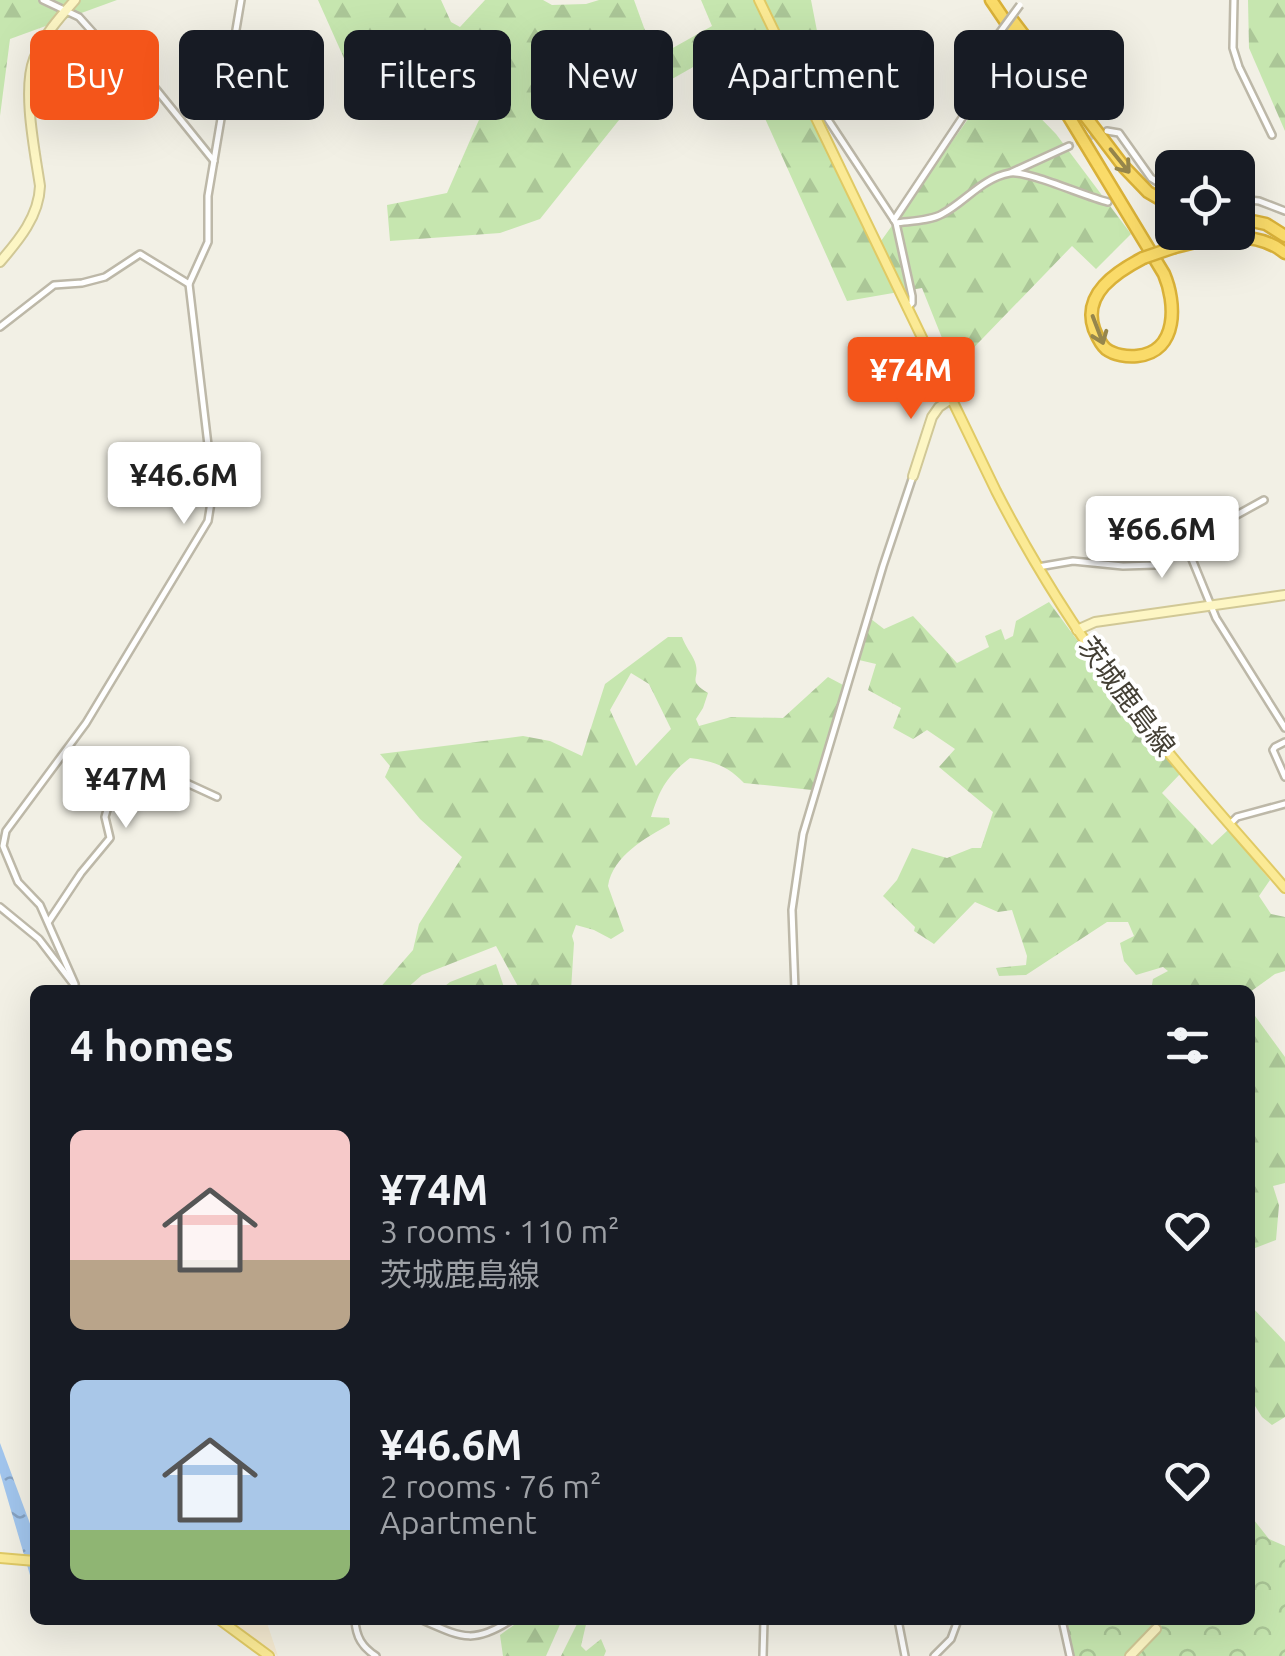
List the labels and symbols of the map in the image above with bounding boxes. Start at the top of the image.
one-way arrow [1108,148,1130,174]
one-way arrow [1090,314,1108,345]
pin: ¥74M [852,337,970,422]
pin: ¥46.6M [103,442,265,527]
pin: ¥66.6M [1081,496,1243,581]
street label: 茨城鹿島線 [1072,631,1182,761]
pin: ¥47M [67,746,185,831]

